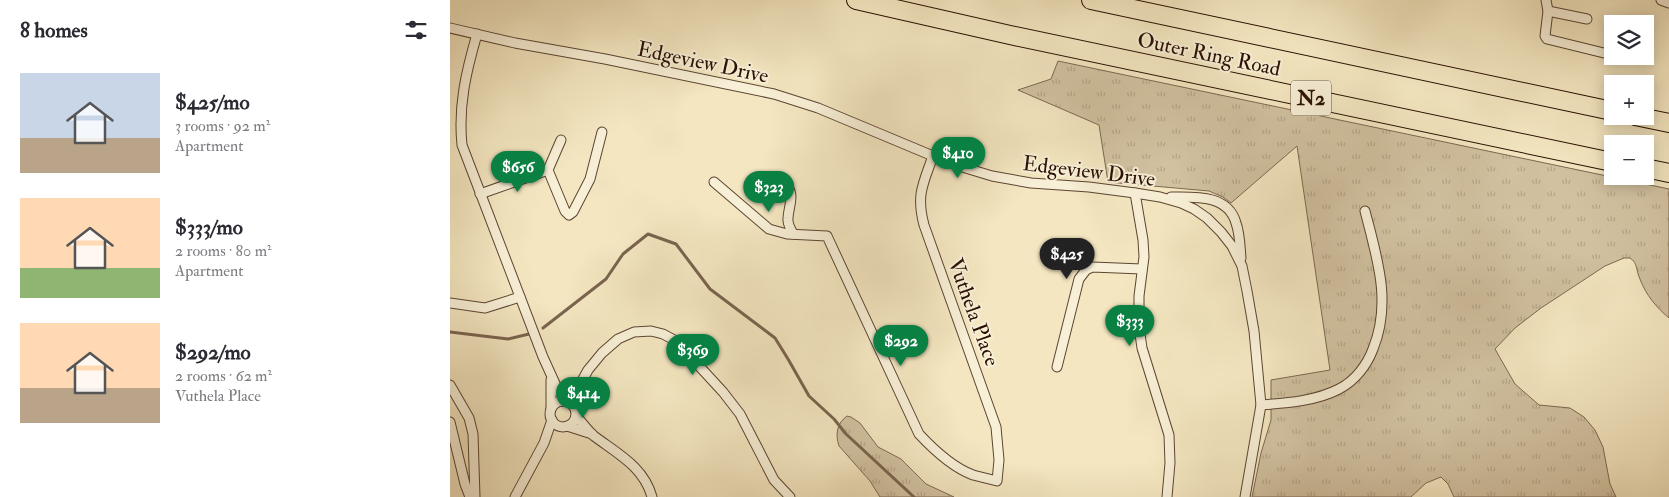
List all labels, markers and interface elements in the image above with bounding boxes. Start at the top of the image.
map controls [1604,15,1654,185]
button: layers [1604,15,1654,65]
icon: filters [402,16,430,44]
text: 8 homes [20,17,88,44]
street label: Outer Ring Road [1135,26,1284,83]
street label: Edgeview Drive [635,35,771,90]
button: + [1604,75,1654,125]
road number: N2 [1291,80,1331,116]
text: $425/mo [175,89,250,116]
icon: home [60,93,120,153]
text: 3 rooms · 92 m² [175,116,270,136]
button: − [1604,135,1654,185]
text: Apartment [175,136,243,156]
pin: $410 [928,136,988,179]
text: $410 [942,143,974,163]
pin: $656 [488,150,548,193]
street label: Edgeview Drive [1021,150,1157,193]
text: $656 [502,157,534,177]
pin: $323 [739,170,799,213]
text: $323 [754,177,784,197]
text: $333/mo [175,214,243,241]
icon: home [60,218,120,278]
pin: $425 [1037,238,1097,280]
text: 2 rooms · 80 m² [175,241,272,261]
text: $425 [1051,244,1083,264]
street label: Vuthela Place [942,255,1006,370]
text: Apartment [175,261,243,281]
pin: $333 [1100,304,1160,347]
text: $333 [1116,311,1144,331]
pin: $292 [871,324,931,367]
text: $292 [884,331,918,351]
pin: $369 [663,334,723,376]
text: $292/mo [175,339,251,366]
text: $369 [677,340,709,360]
icon: home [60,343,120,403]
text: 2 rooms · 62 m² [175,366,272,386]
pin: $414 [553,376,613,419]
text: $414 [567,383,599,403]
text: Vuthela Place [175,386,261,406]

